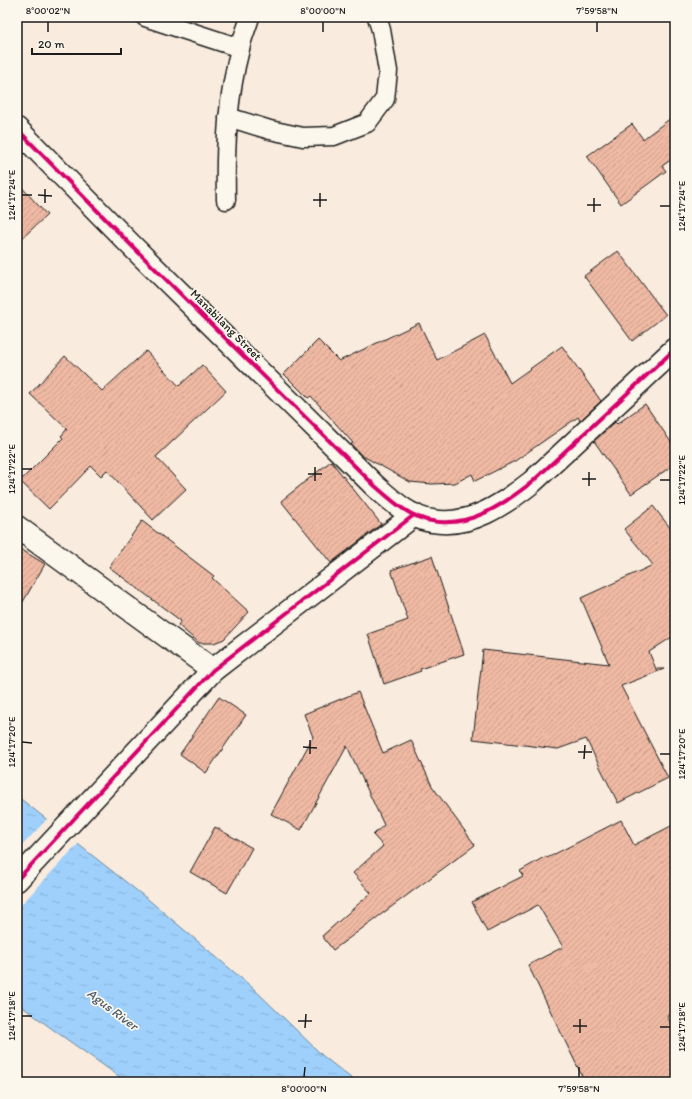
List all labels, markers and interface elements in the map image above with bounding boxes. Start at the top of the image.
text: 8°00'02"N [26,4,70,17]
text: 8°00'00"N [300,4,346,17]
text: 7°59'58"N [576,4,618,17]
scale bar [32,30,121,56]
text: 20 m [38,37,65,51]
text: 124°17'24"E [5,169,18,220]
text: 124°17'24"E [675,180,688,231]
street label: Manabilang Street [188,287,265,364]
text: 124°17'22"E [5,444,18,494]
text: 124°17'22"E [675,455,688,505]
text: 124°17'20"E [5,716,18,767]
text: 124°17'20"E [675,728,688,779]
water label: Agus River [84,986,142,1034]
text: 124°17'18"E [5,991,18,1041]
text: 124°17'18"E [675,1002,688,1052]
text: 8°00'00"N [281,1082,327,1095]
text: 7°59'58"N [558,1082,600,1095]

